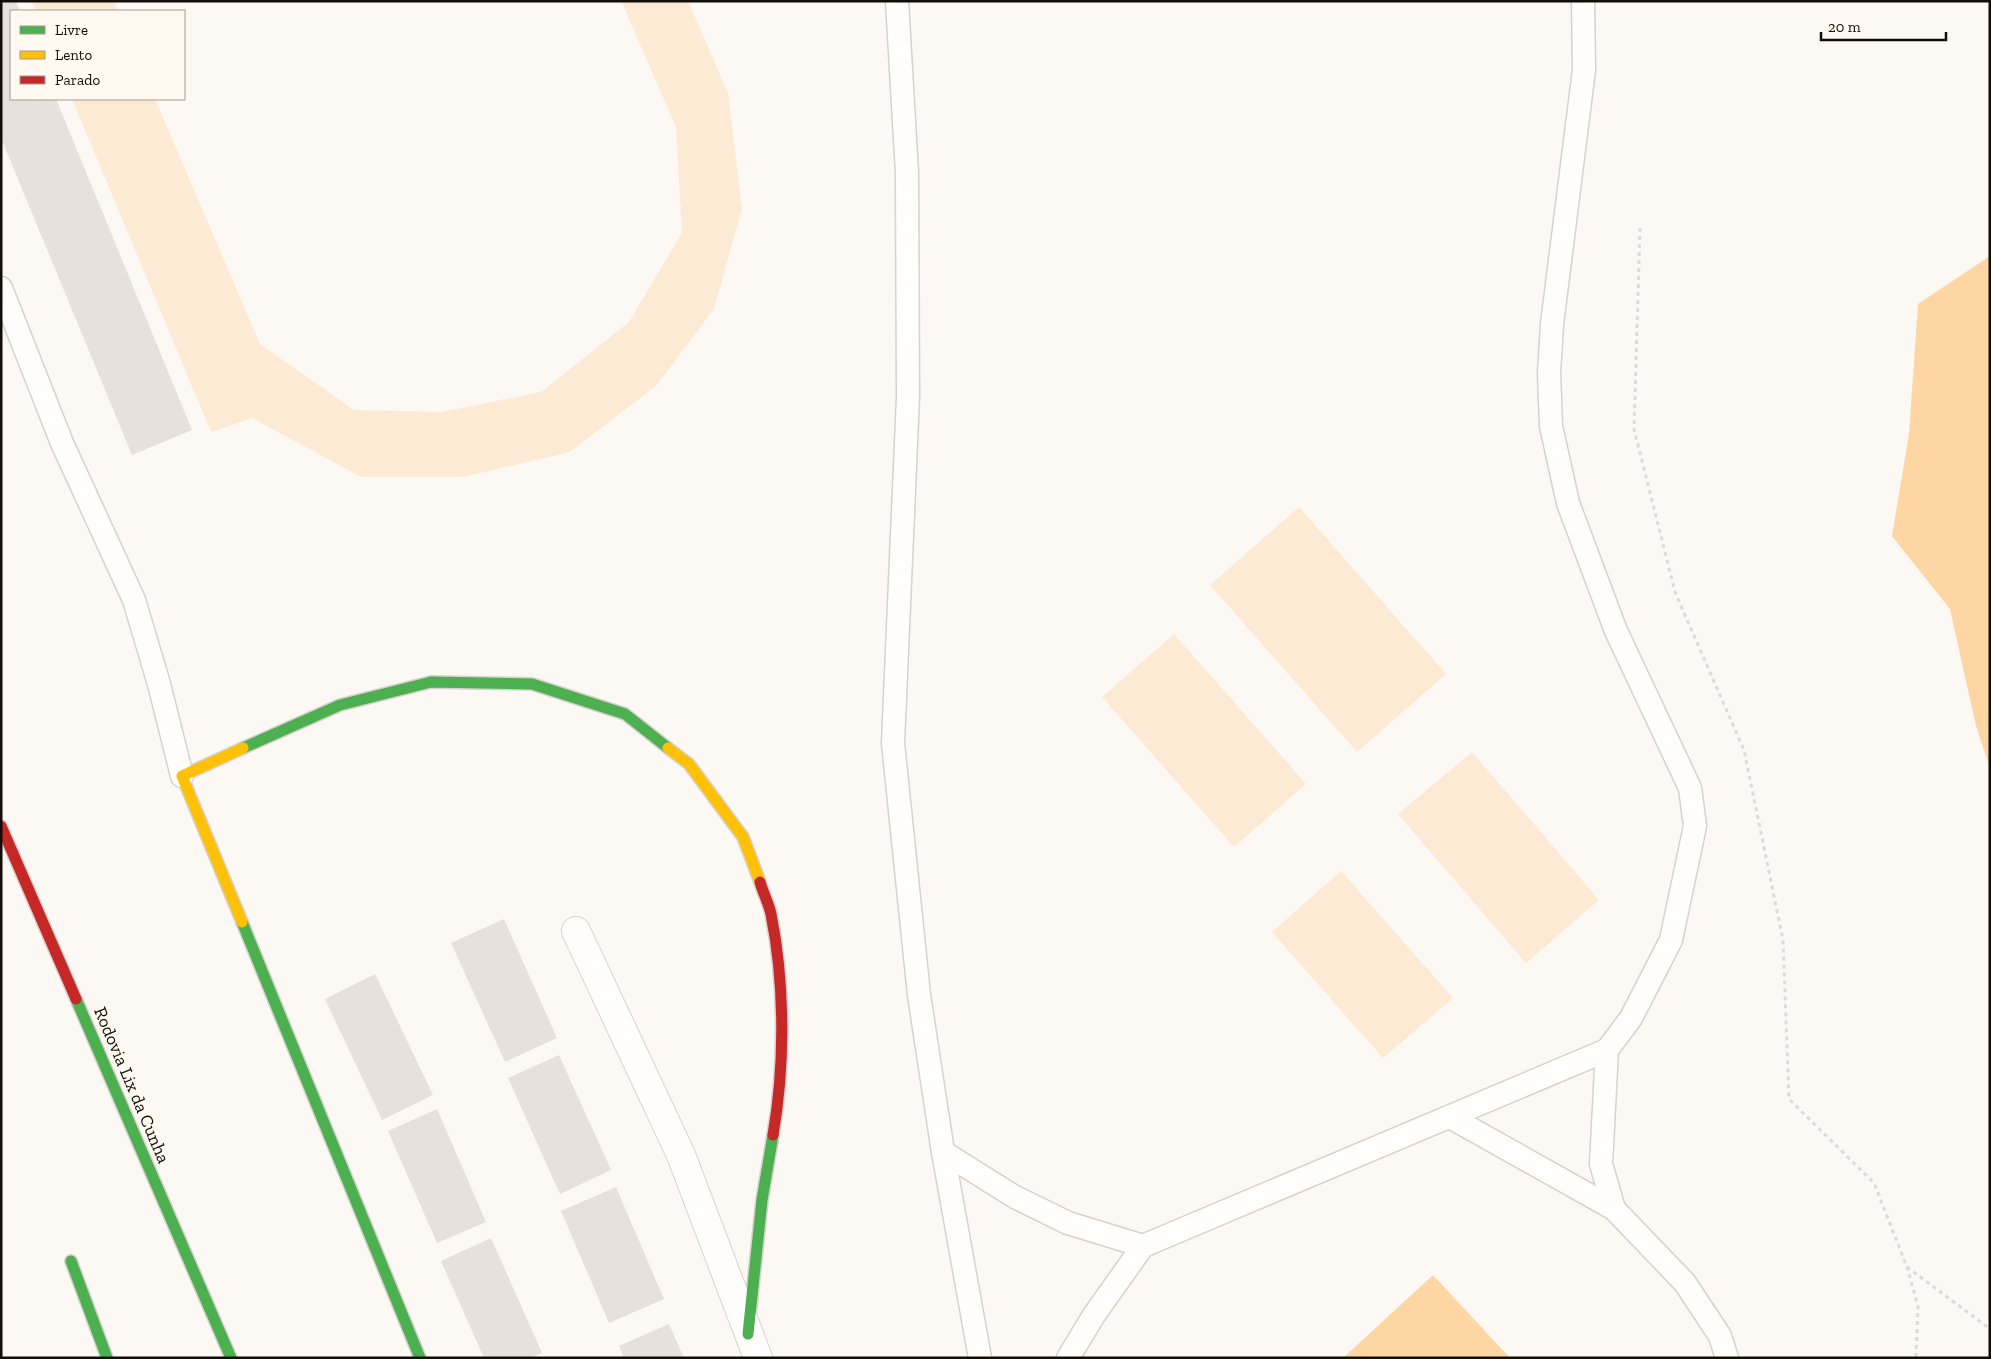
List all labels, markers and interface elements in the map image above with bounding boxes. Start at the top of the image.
legend [10,10,185,100]
scale bar [1821,10,1946,42]
text: 20 m [1828,18,1861,36]
text: Livre [55,21,88,39]
text: Lento [55,46,92,64]
text: Parado [55,71,101,89]
street label: Rodovia Lix da Cunha [89,1004,175,1167]

